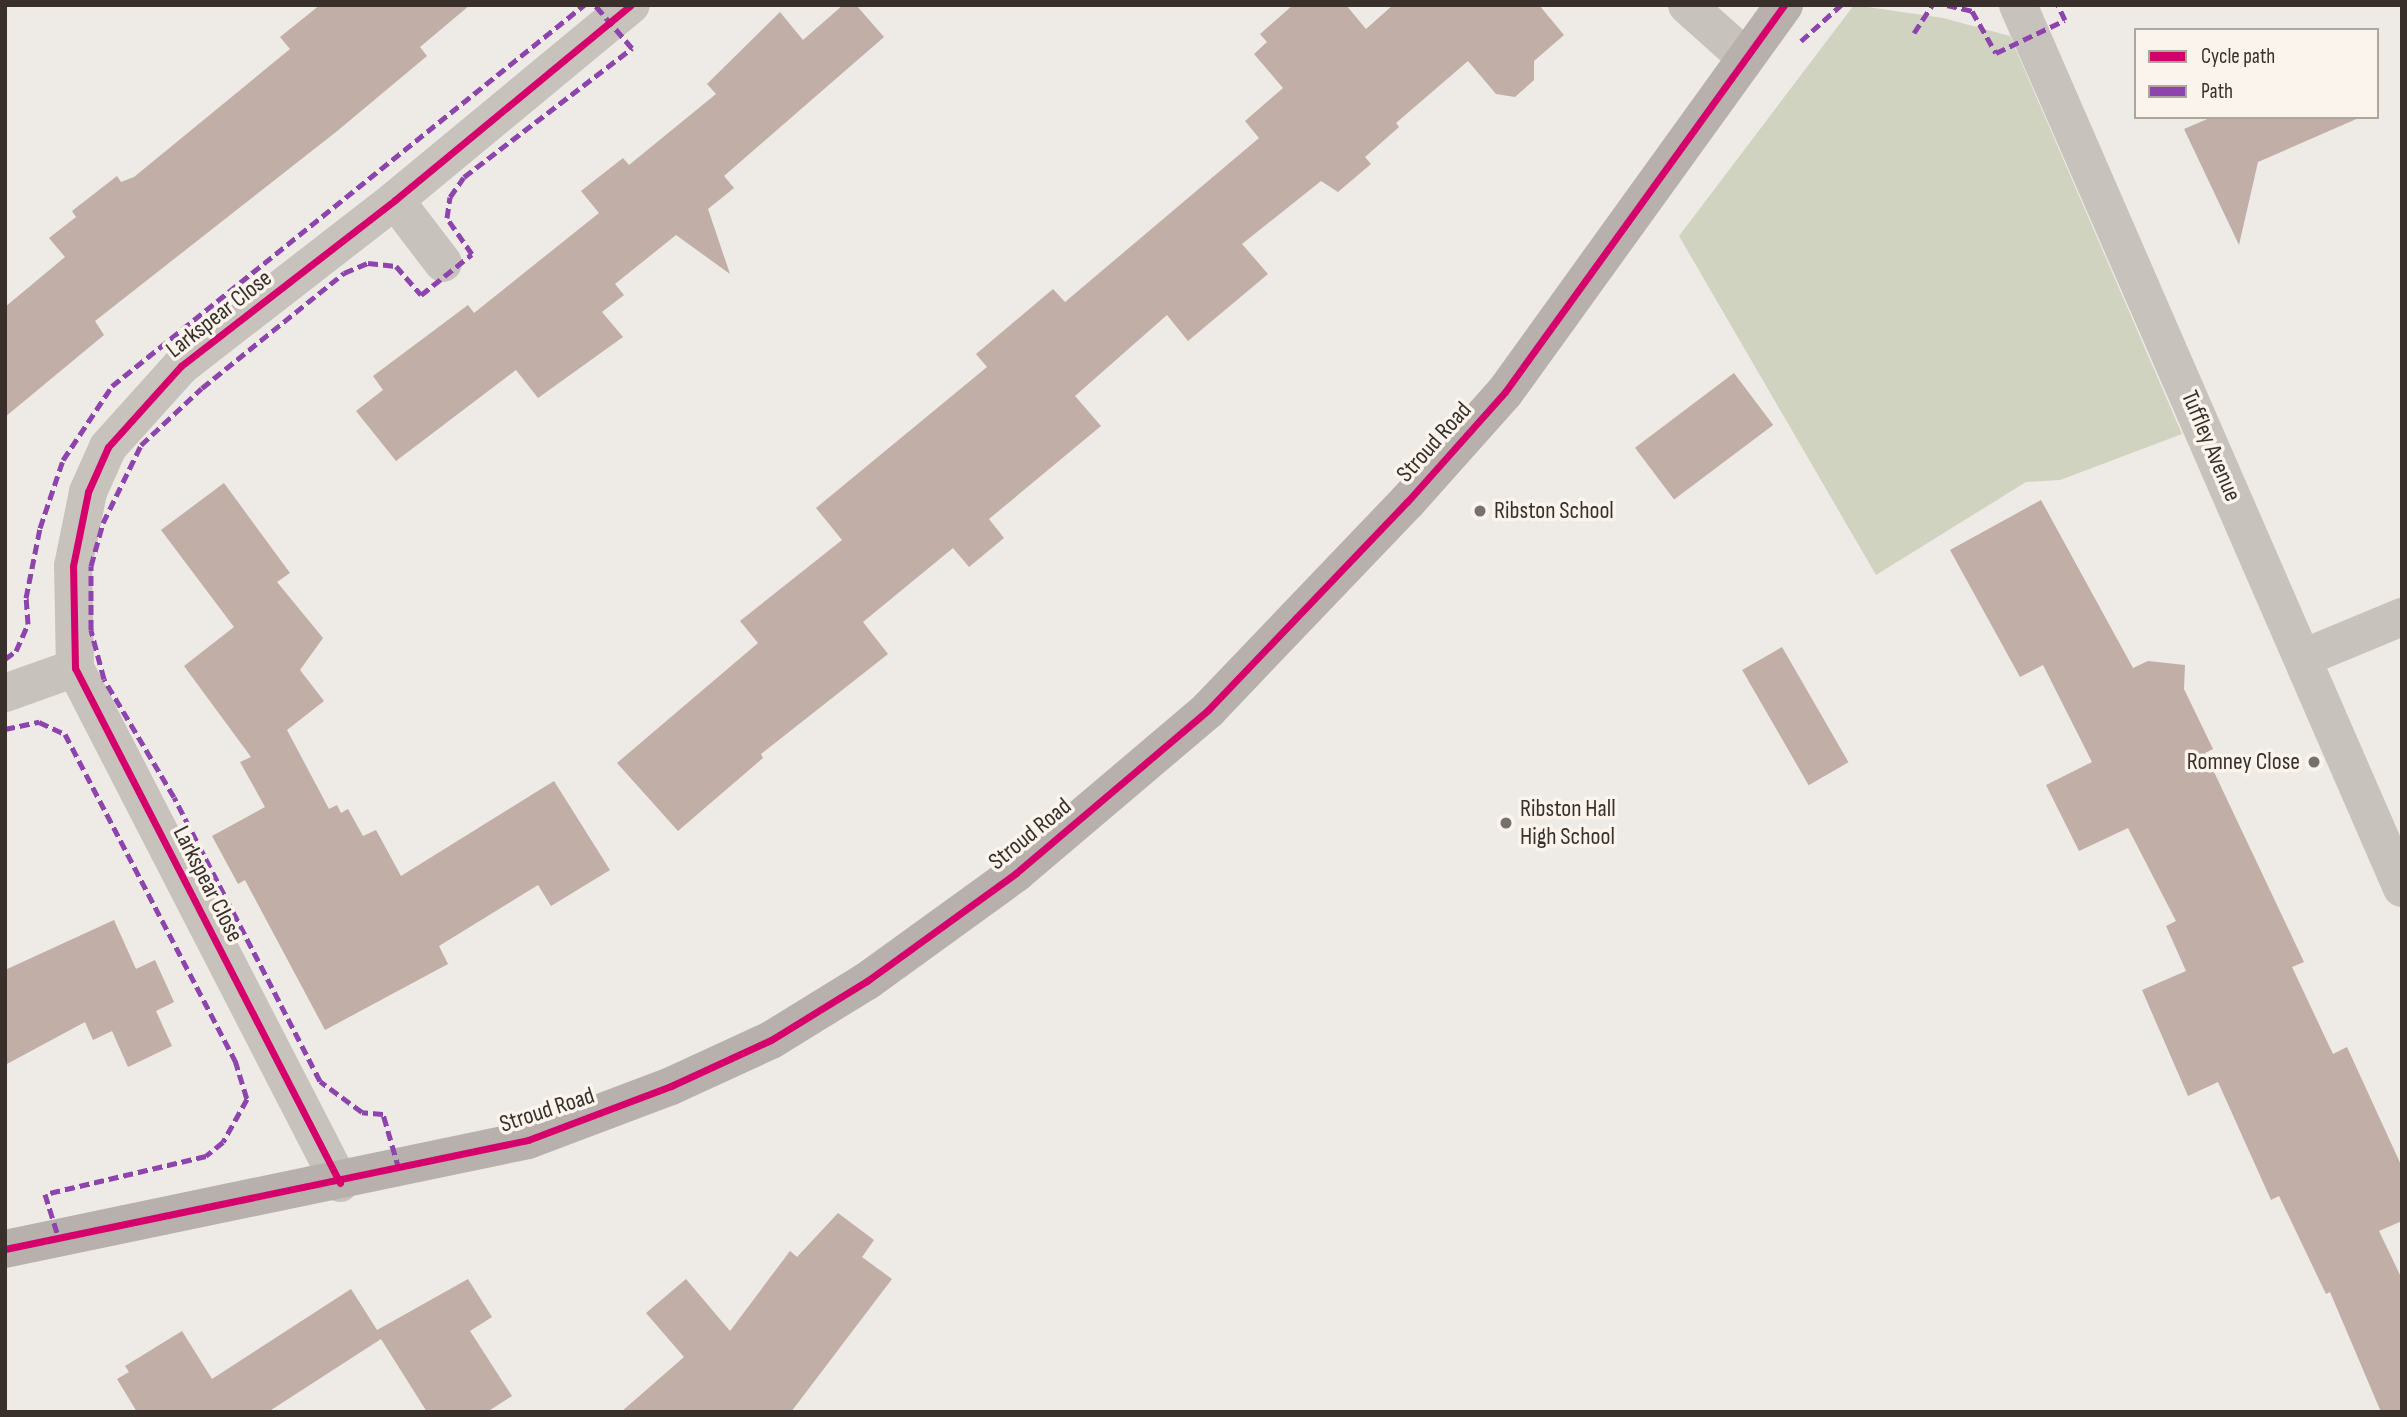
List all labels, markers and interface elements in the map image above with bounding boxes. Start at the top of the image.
legend [2134,28,2379,119]
text: Cycle path [2201,44,2275,69]
text: Path [2201,79,2233,104]
street label: Larkspear Close [160,264,278,364]
street label: Tuffley Avenue [2175,386,2247,506]
street label: Stroud Road [1391,396,1477,488]
place label: Ribston School [1494,497,1614,525]
marker: Ribston School [1472,503,1488,519]
place label: Romney Close [2187,748,2300,776]
marker: Romney Close [2306,754,2322,770]
street label: Stroud Road [983,792,1077,876]
place label: Ribston Hall High School [1520,795,1616,851]
marker: Ribston Hall High School [1498,815,1514,831]
street label: Larkspear Close [166,821,250,947]
street label: Stroud Road [496,1081,598,1139]

